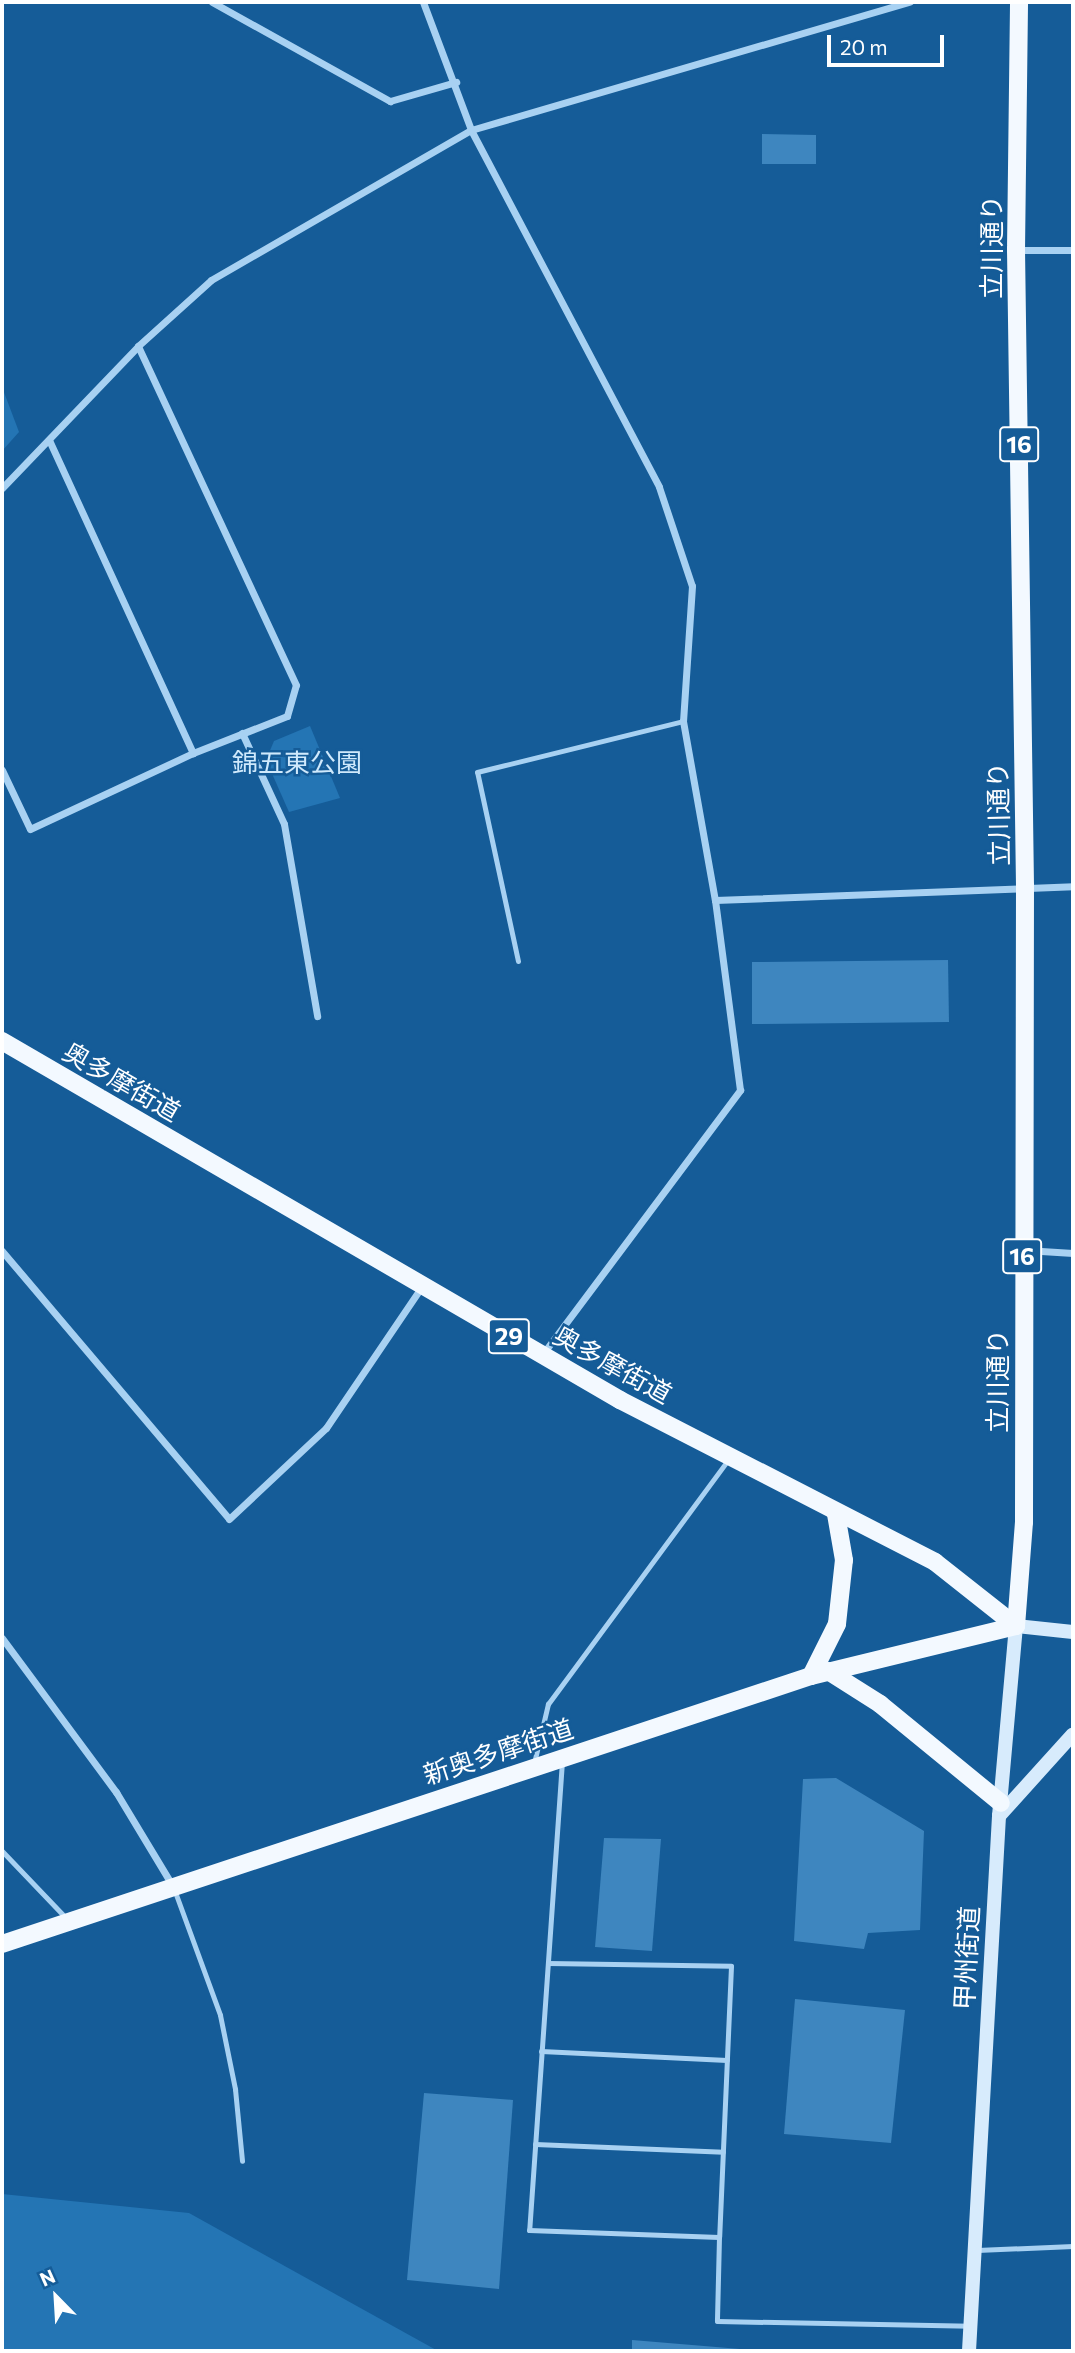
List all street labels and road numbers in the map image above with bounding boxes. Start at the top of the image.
street label: 立川通り [975,195,1007,299]
road number: 16 [998,424,1040,464]
street label: 立川通り [981,762,1015,866]
street label: 奥多摩街道 [58,1035,186,1127]
road number: 16 [1001,1236,1043,1276]
road number: 29 [486,1316,532,1356]
street label: 奥多摩街道 [549,1319,677,1409]
street label: 立川通り [981,1329,1013,1433]
street label: 新奥多摩街道 [419,1712,577,1790]
street label: 甲州街道 [948,1905,984,2011]

